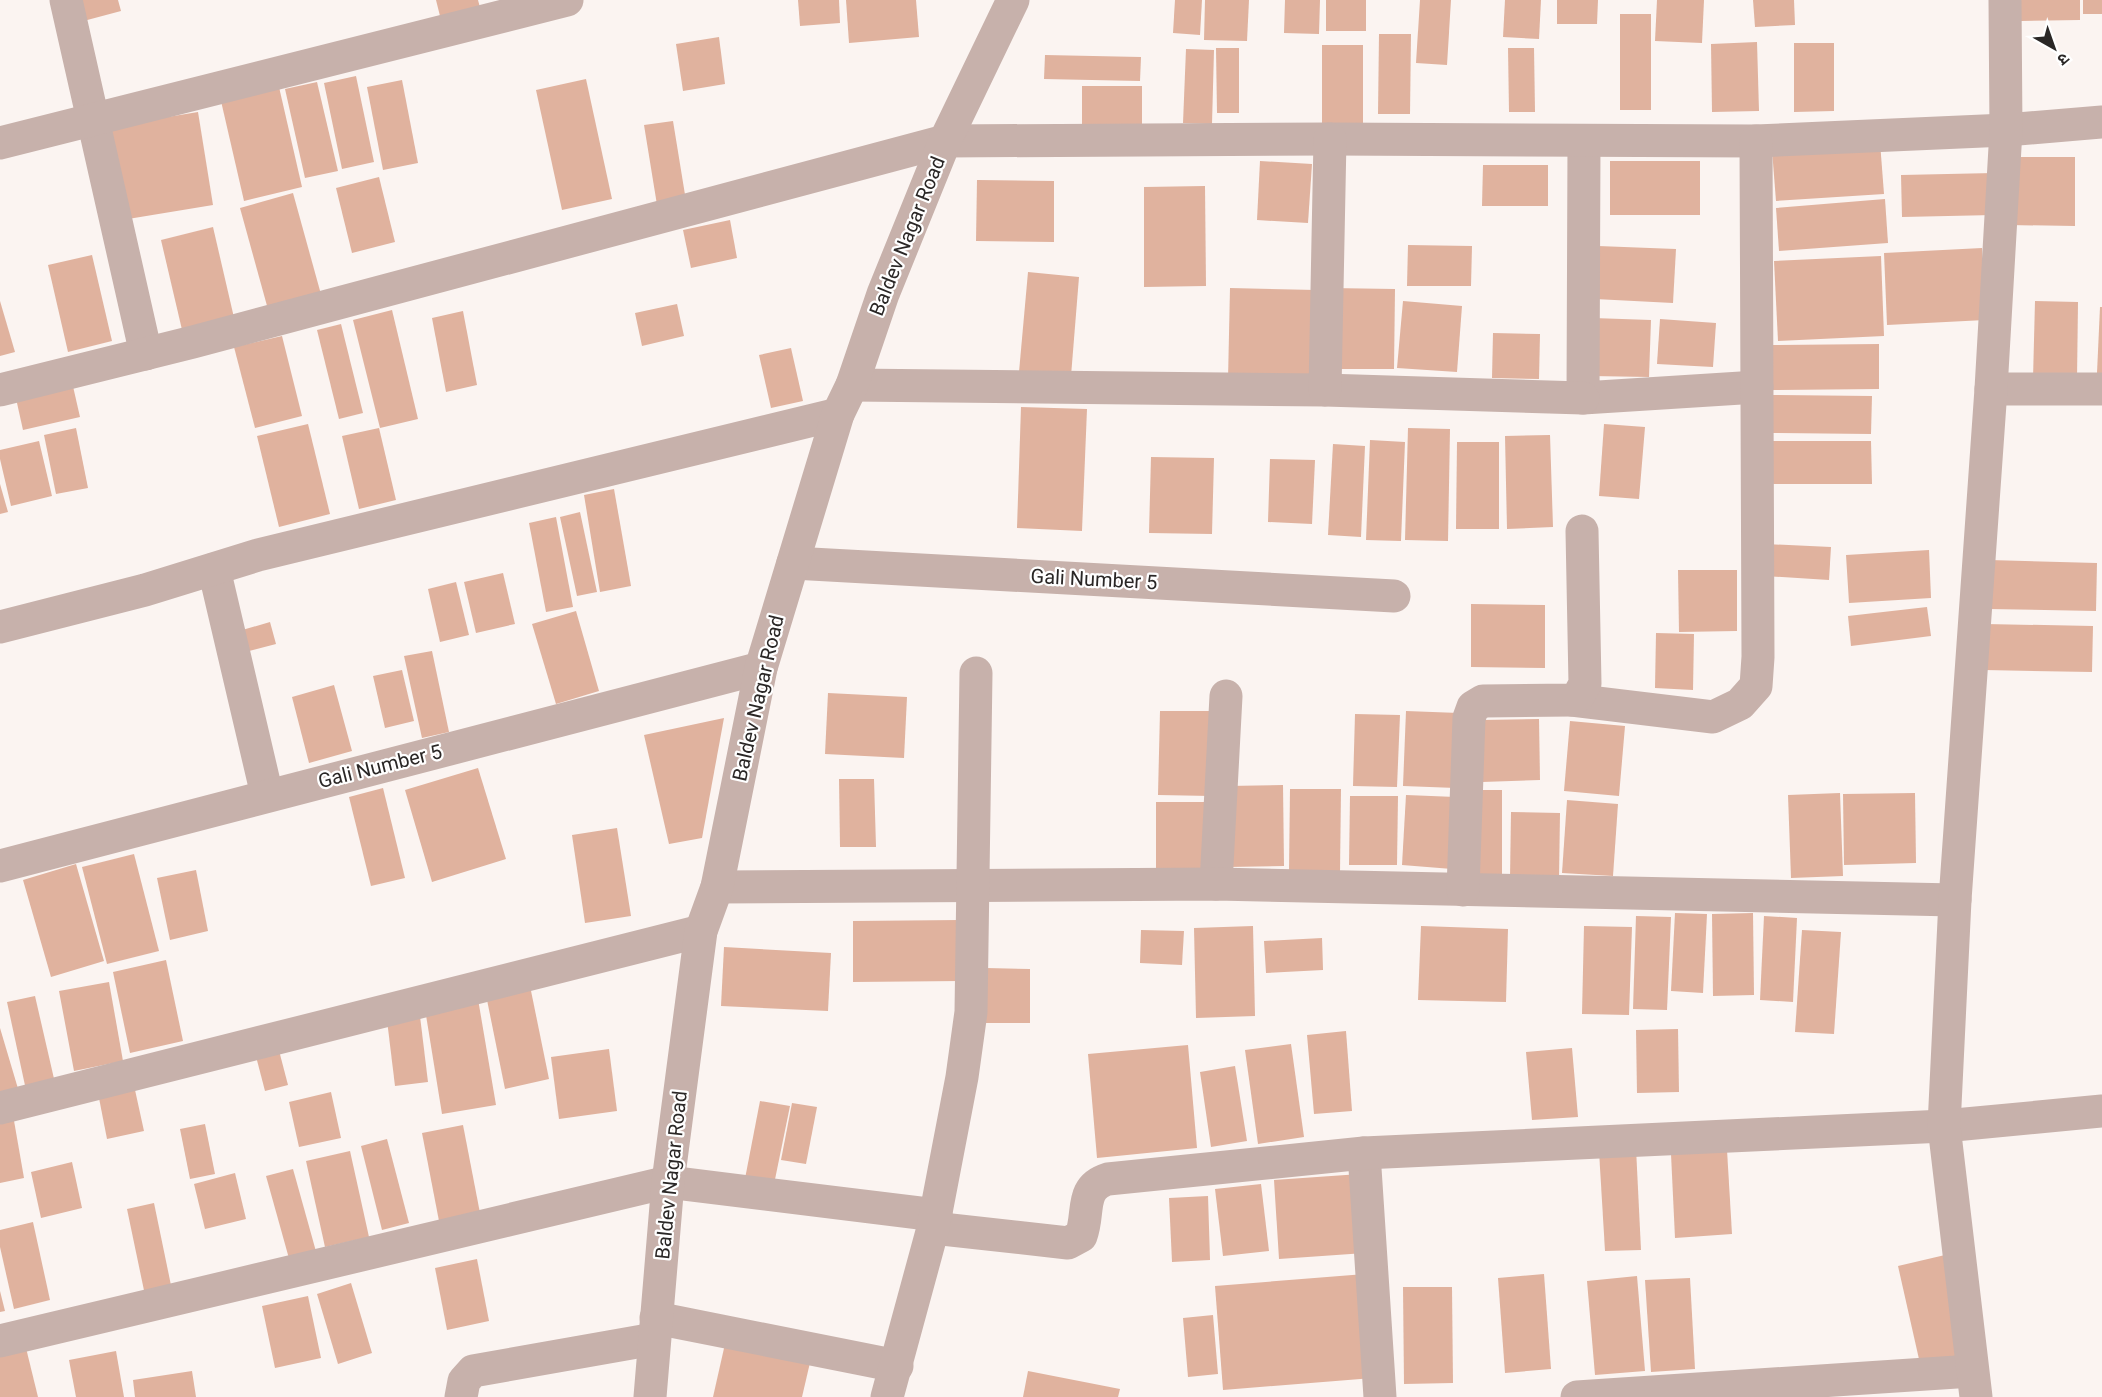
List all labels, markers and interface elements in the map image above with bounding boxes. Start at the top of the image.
north arrow [2024,18,2084,78]
text: उ [2053,49,2073,70]
street label: Baldev Nagar Road [864,153,950,319]
street label: Gali Number 5 [1030,564,1158,594]
street label: Baldev Nagar Road [727,613,789,783]
street label: Gali Number 5 [316,739,444,793]
street label: Baldev Nagar Road [650,1089,692,1261]

